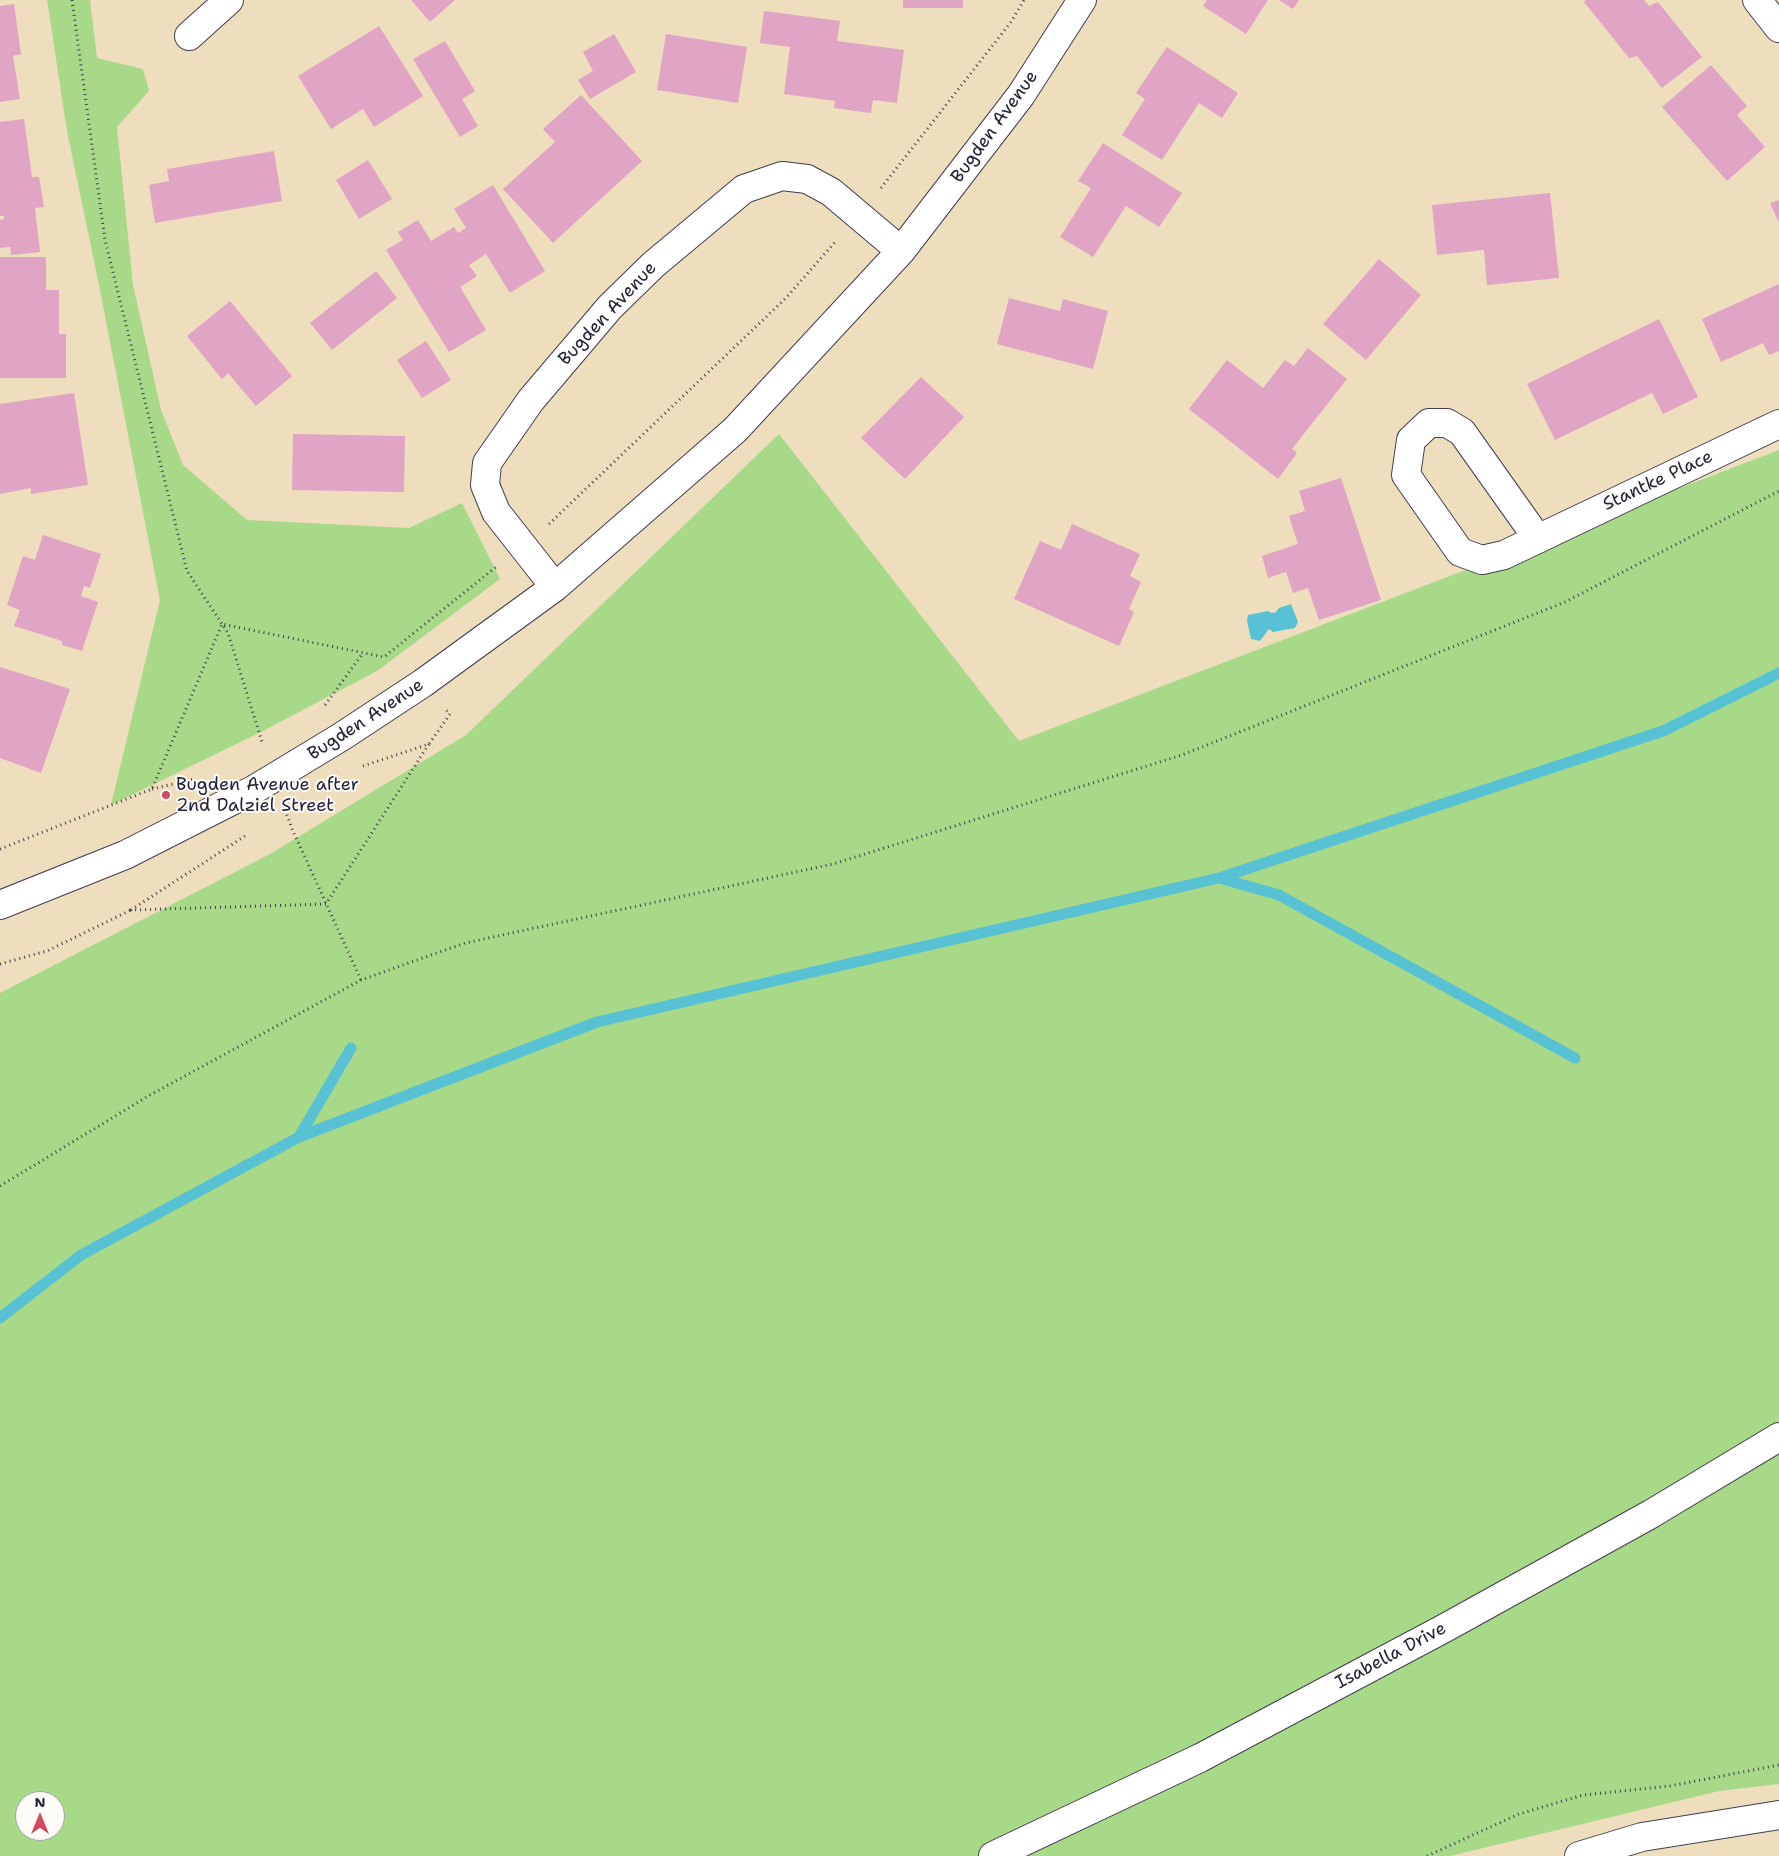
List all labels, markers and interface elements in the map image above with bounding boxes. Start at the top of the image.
street label: Bugden Avenue [947,67,1043,187]
street label: Bugden Avenue [555,258,661,370]
street label: Stantke Place [1600,446,1716,516]
street label: Bugden Avenue [304,675,428,765]
place label: Bugden Avenue after 2nd Dalziel Street [176,774,359,816]
marker: Bugden Avenue after 2nd Dalziel Street [160,789,172,801]
street label: Isabella Drive [1332,1618,1450,1694]
north arrow [15,1791,65,1841]
text: N [34,1793,46,1811]

